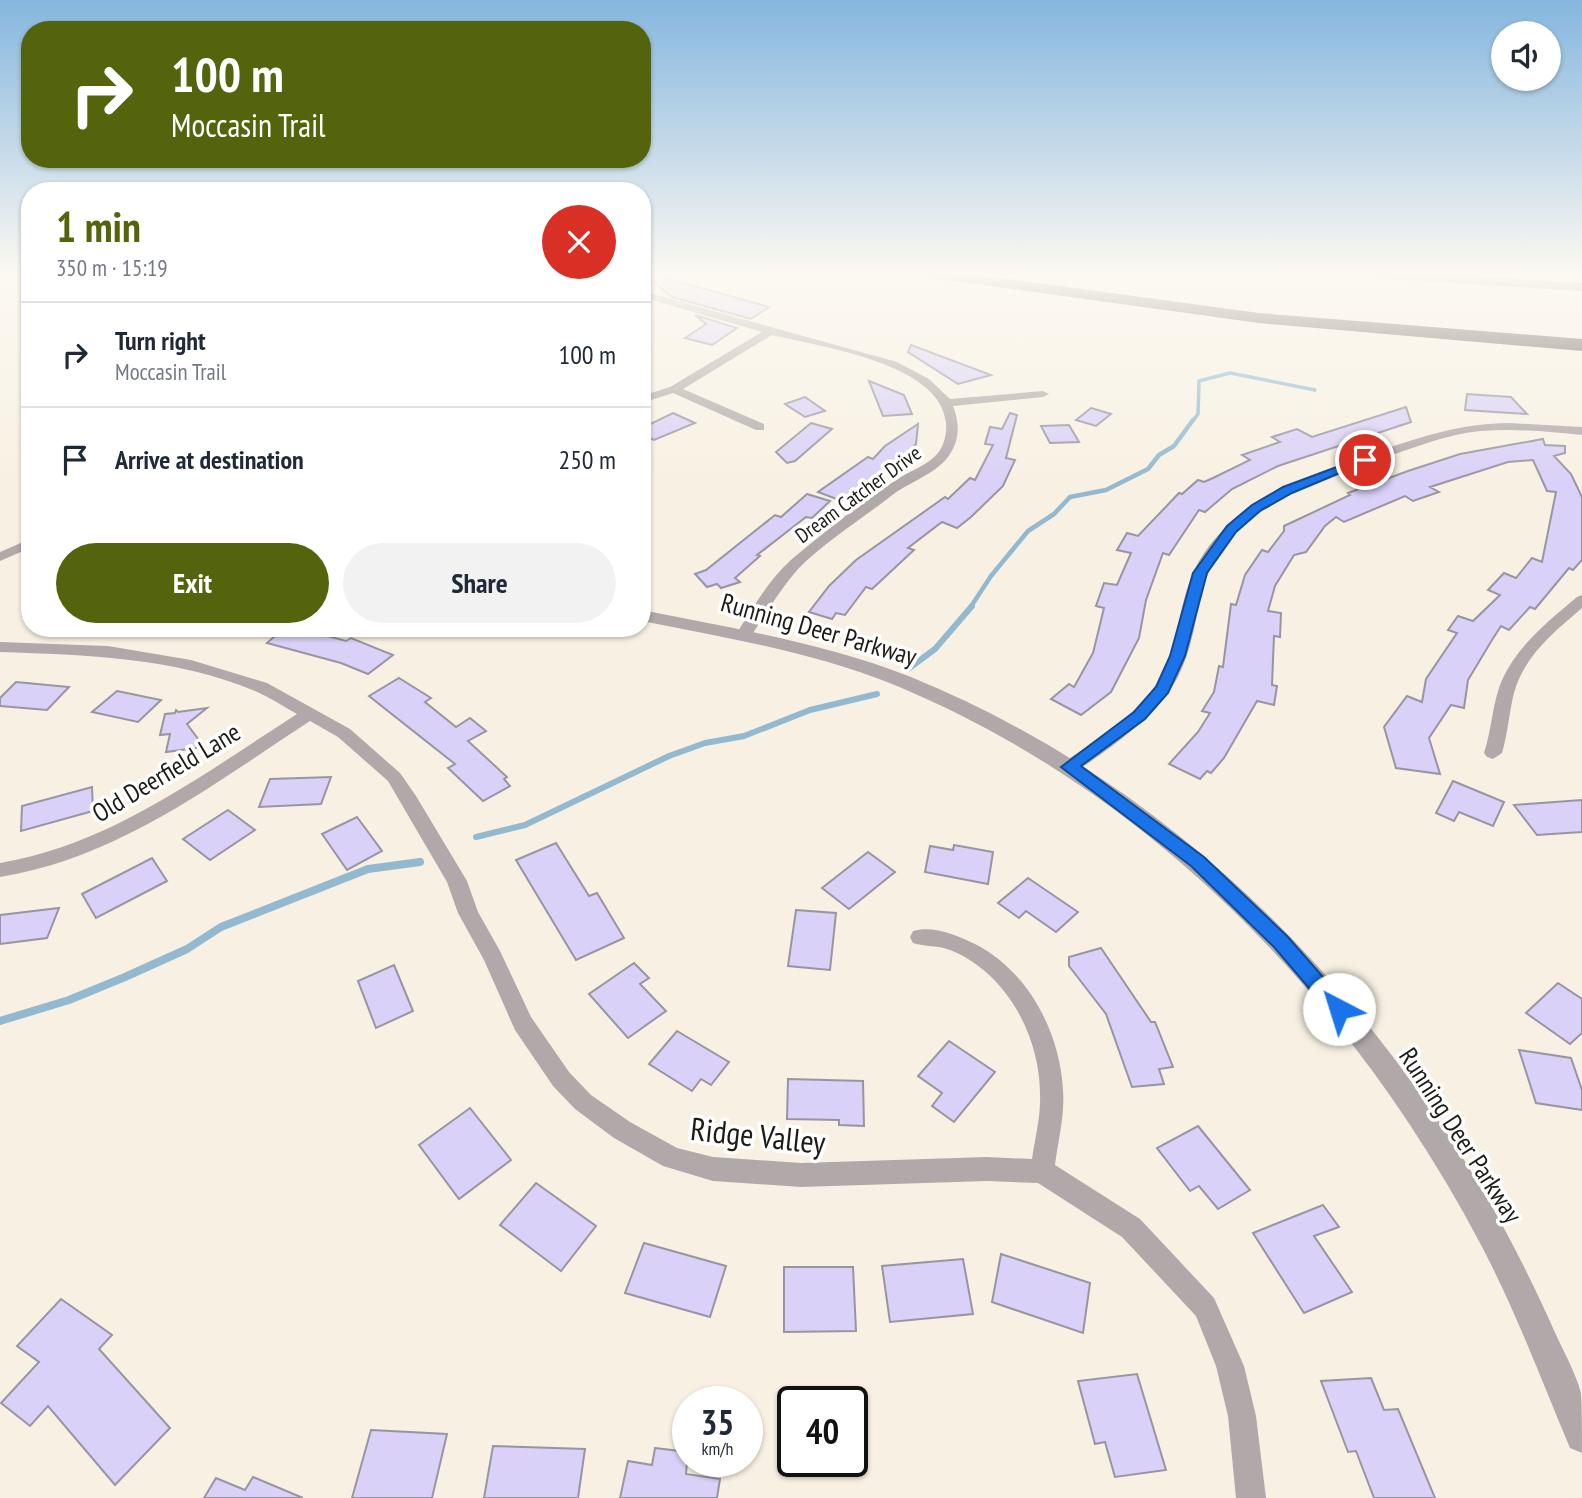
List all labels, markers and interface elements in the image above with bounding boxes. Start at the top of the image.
map controls [1491,21,1561,91]
button: sound [1491,21,1561,91]
text: 100 m [171,42,284,106]
icon: right [56,49,147,140]
text: Moccasin Trail [171,104,326,146]
text: 1 min [56,199,141,254]
button: close [542,205,616,279]
text: 350 m · 15:19 [56,253,168,282]
text: Turn right [115,324,206,357]
icon: right [56,336,94,374]
text: 100 m [558,338,616,371]
text: Moccasin Trail [115,357,226,386]
pin [1335,430,1395,490]
street label: Dream Catcher Drive [790,439,926,549]
icon: arrive [56,441,94,479]
icon: arrive [1346,441,1384,479]
text: Arrive at destination [115,443,304,476]
text: 250 m [558,443,616,476]
button: Exit [56,543,329,623]
button: Share [343,543,616,623]
street label: Running Deer Parkway [717,585,921,673]
street label: Old Deerfield Lane [86,715,246,829]
position arrow [1302,972,1376,1046]
street label: Running Deer Parkway [1392,1041,1530,1229]
street label: Ridge Valley [689,1107,827,1163]
speed limit sign: 40 [777,1386,868,1477]
text: 35 [701,1399,734,1445]
text: km/h [702,1437,733,1460]

